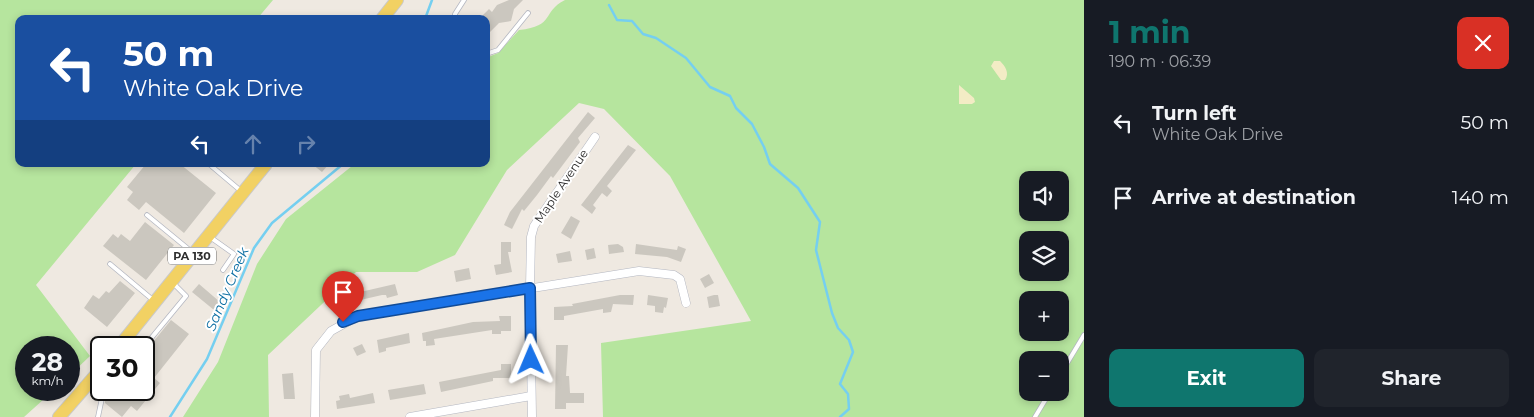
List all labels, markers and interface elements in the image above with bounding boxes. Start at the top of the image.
text: 1 min [1109,14,1190,51]
button: close [1457,17,1509,69]
text: 50 m [123,32,214,75]
icon: left [40,35,105,100]
text: 190 m · 06:39 [1109,52,1211,71]
text: White Oak Drive [123,75,303,102]
text: Turn left [1152,102,1237,125]
icon: left [1109,109,1137,137]
text: 50 m [1461,111,1509,134]
text: White Oak Drive [1152,125,1283,144]
icon: left [186,130,214,158]
icon: ahead [239,130,267,158]
icon: right [292,130,320,158]
street label: Maple Avenue [531,146,591,226]
map controls [1019,171,1069,401]
button: sound [1019,171,1069,221]
icon: arrive [1109,184,1137,212]
text: Arrive at destination [1152,186,1356,209]
text: 140 m [1452,186,1509,209]
button: layers [1019,231,1069,281]
water label: Sandy Creek [201,244,253,333]
road number: PA 130 [168,248,216,264]
pin [322,271,364,322]
icon: arrive [329,278,357,306]
button: + [1019,291,1069,341]
position arrow [504,333,556,385]
speed limit sign: 30 [90,336,155,401]
text: 28 [32,347,63,377]
button: Exit [1109,349,1304,407]
button: Share [1314,349,1509,407]
button: − [1019,351,1069,401]
text: km/h [31,373,64,388]

